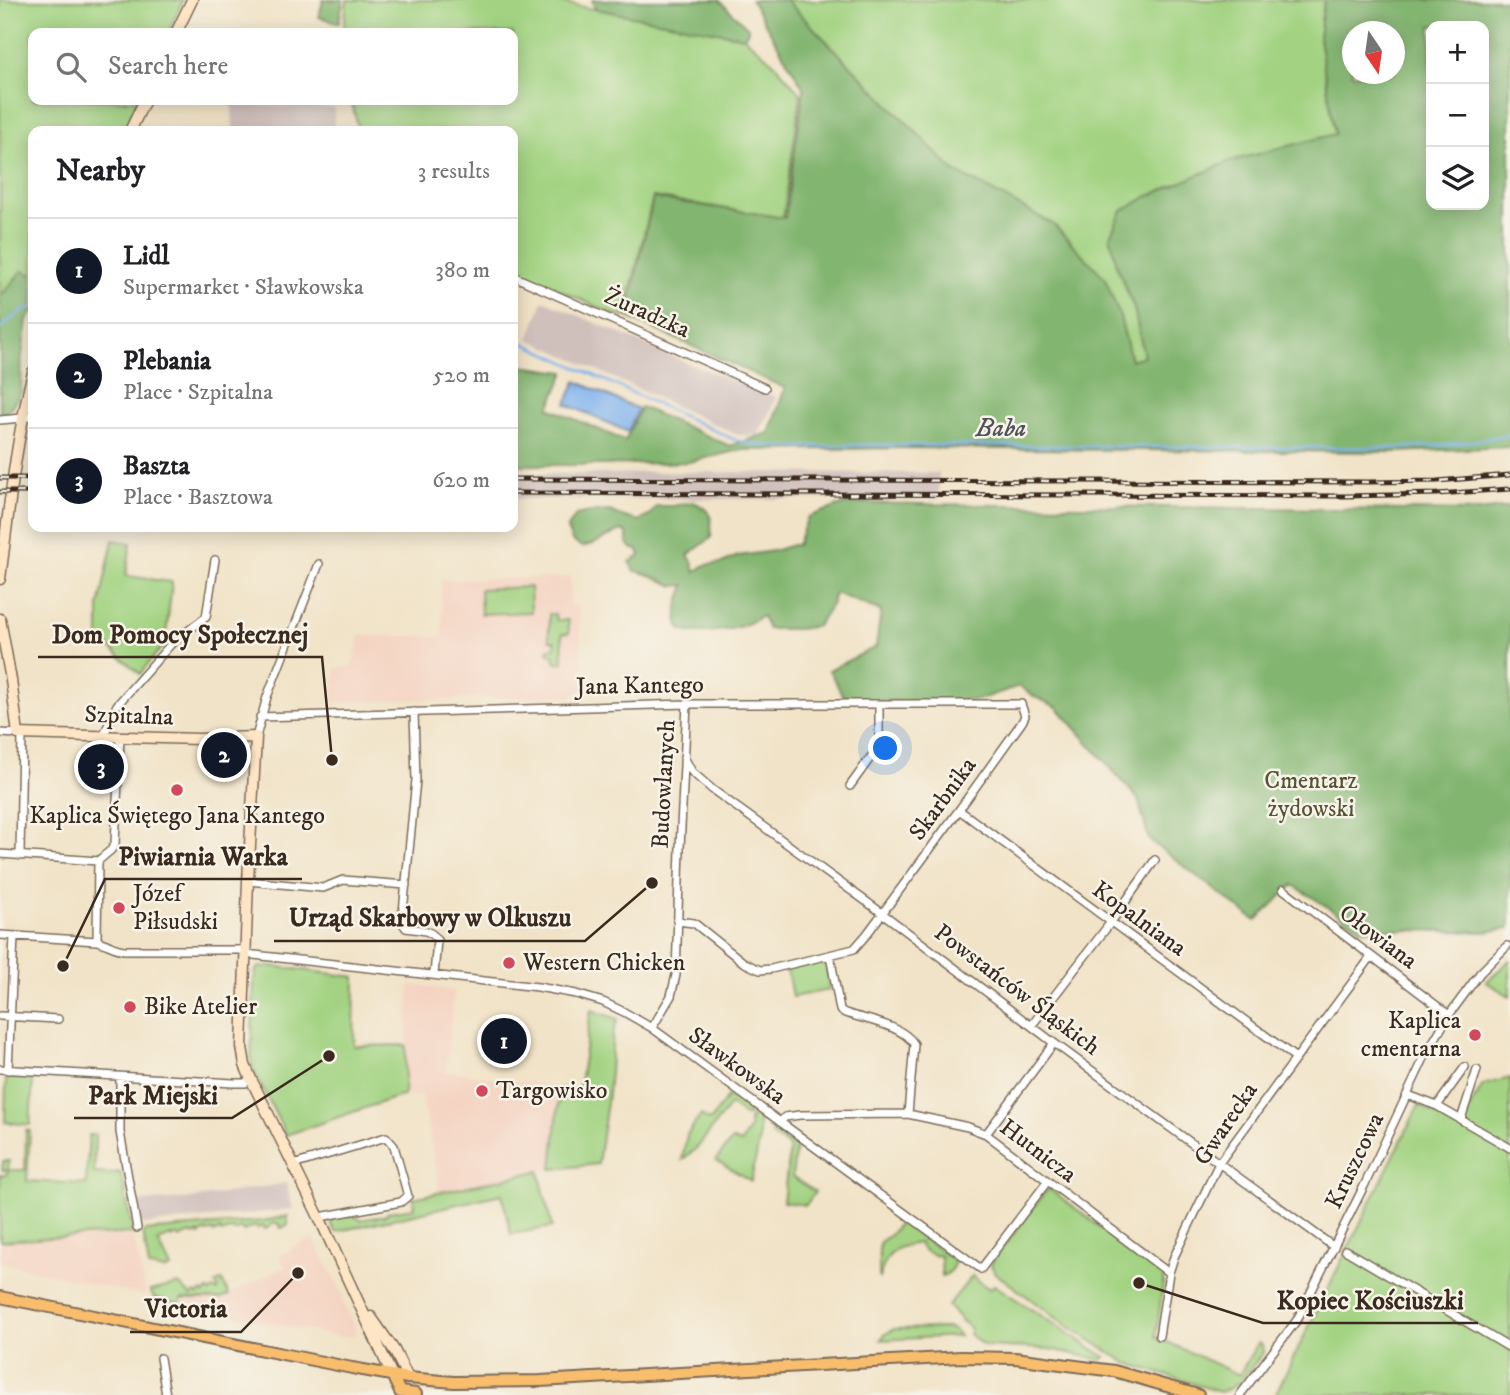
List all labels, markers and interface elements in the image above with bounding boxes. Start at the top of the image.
north arrow [1342,21,1405,84]
map controls [1426,21,1489,210]
button: + [1426,21,1489,84]
search box [28,28,518,105]
icon: search [52,48,90,86]
text: Search here [108,50,228,83]
button: − [1426,84,1489,147]
button: layers [1426,147,1489,210]
text: Nearby [56,153,145,190]
text: 3 results [418,157,490,186]
text: Lidl [123,240,169,273]
text: 1 [75,256,83,285]
text: 380 m [435,256,490,285]
text: Supermarket · Sławkowska [123,273,364,302]
street label: Żuradzka [600,280,696,345]
text: Plebania [123,345,211,378]
text: 2 [73,361,85,390]
text: 520 m [433,361,490,390]
text: Place · Szpitalna [123,378,273,407]
water label: Baba [975,412,1026,445]
text: Baszta [123,450,190,483]
text: 3 [75,466,83,495]
text: 620 m [432,466,490,495]
text: Place · Basztowa [123,483,273,512]
callout: Dom Pomocy Społecznej [38,610,322,657]
text: Dom Pomocy Społecznej [52,619,308,652]
street label: Jana Kantego [574,670,704,702]
street label: Szpitalna [84,699,175,733]
street label: Budowlanych [646,718,682,849]
pin: 2 [201,729,247,781]
your location [868,731,902,765]
pin: 3 [78,741,124,793]
street label: Skarbnika [903,751,984,846]
park label: Cmentarz żydowski [1264,766,1358,824]
marker: Kaplica Świętego Jana Kantego [169,782,185,798]
place label: Kaplica Świętego Jana Kantego [29,800,325,831]
callout: Piwiarnia Warka [105,832,302,879]
text: Piwiarnia Warka [118,841,289,874]
street label: Kopalniana [1086,875,1193,964]
place label: Józef Piłsudski [131,879,218,937]
callout: Urząd Skarbowy w Olkuszu [274,894,585,941]
street label: Ołowiana [1333,898,1424,977]
marker: Józef Piłsudski [111,900,127,916]
text: Urząd Skarbowy w Olkuszu [289,902,572,935]
street label: Powstańców Śląskich [928,917,1107,1062]
place label: Western Chicken [522,948,686,978]
marker: Western Chicken [501,955,517,971]
place label: Bike Atelier [144,992,257,1022]
marker: Bike Atelier [122,999,138,1015]
place label: Kaplica cmentarna [1361,1006,1462,1064]
pin: 1 [481,1015,527,1067]
street label: Sławkowska [682,1020,792,1112]
marker: Kaplica cmentarna [1467,1027,1483,1043]
callout: Park Miejski [74,1071,232,1118]
place label: Targowisko [496,1076,607,1106]
street label: Gwarecka [1187,1076,1265,1171]
text: Park Miejski [88,1080,218,1113]
marker: Targowisko [474,1083,490,1099]
street label: Kruszcowa [1319,1107,1391,1214]
street label: Hutnicza [994,1112,1083,1190]
callout: Kopiec Kościuszki [1263,1276,1478,1323]
callout: Victoria [130,1285,241,1332]
text: Kopiec Kościuszki [1276,1285,1464,1318]
text: Victoria [144,1293,228,1326]

